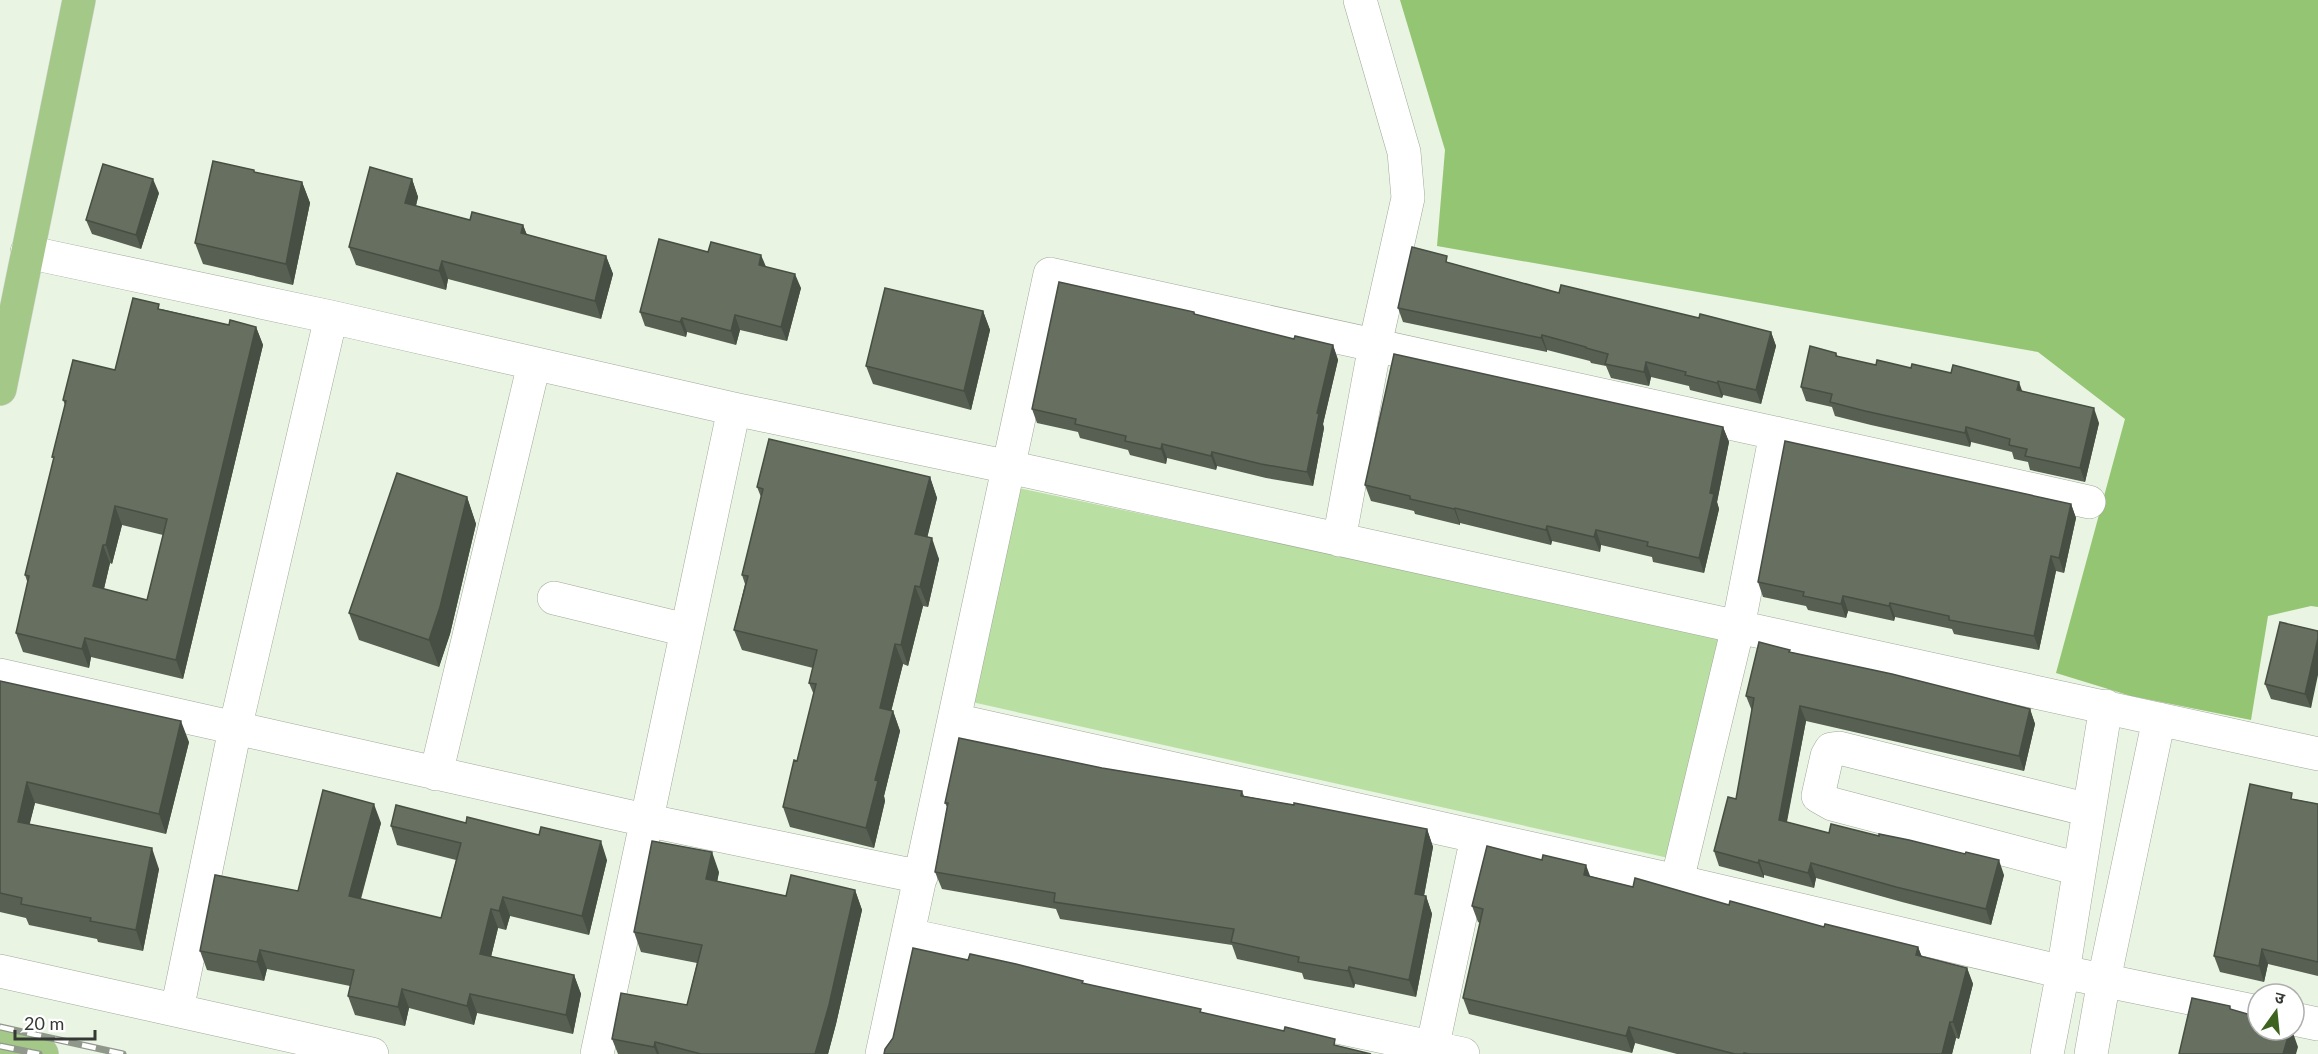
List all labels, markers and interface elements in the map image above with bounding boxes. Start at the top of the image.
north arrow [2246,982,2306,1042]
text: उ [2273,987,2288,1008]
scale bar [15,1003,94,1041]
text: 20 m [24,1012,64,1034]

